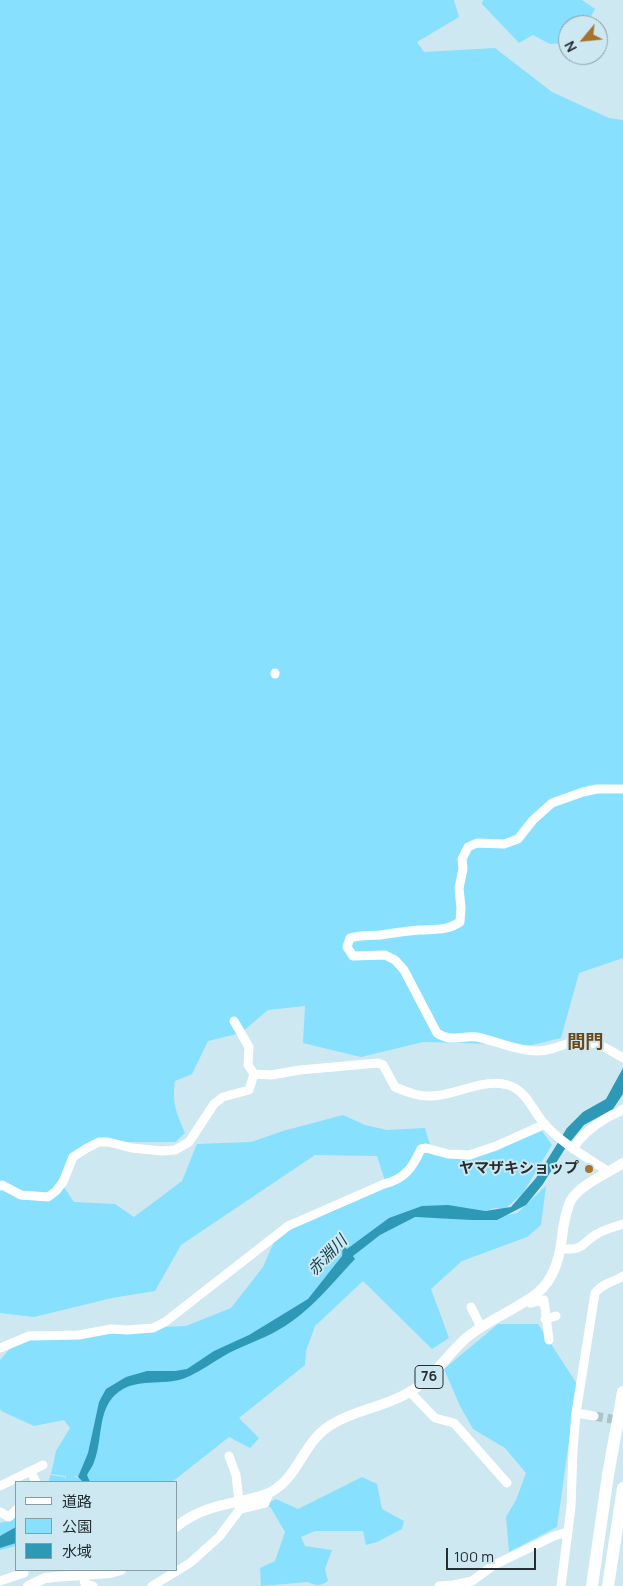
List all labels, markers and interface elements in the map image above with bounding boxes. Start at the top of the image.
north arrow [558,15,608,65]
text: N [559,38,581,56]
district label: 間門 [567,1032,603,1054]
place label: ヤマザキショップ [459,1160,579,1178]
marker: ヤマザキショップ [583,1163,595,1175]
water label: 赤淵川 [304,1232,352,1280]
road number: 76 [415,1365,443,1388]
legend [15,1481,178,1571]
text: 道路 [62,1491,92,1512]
text: 公園 [62,1516,92,1537]
scale bar [448,1538,538,1570]
text: 水域 [62,1541,92,1562]
text: 100 m [454,1546,494,1567]

